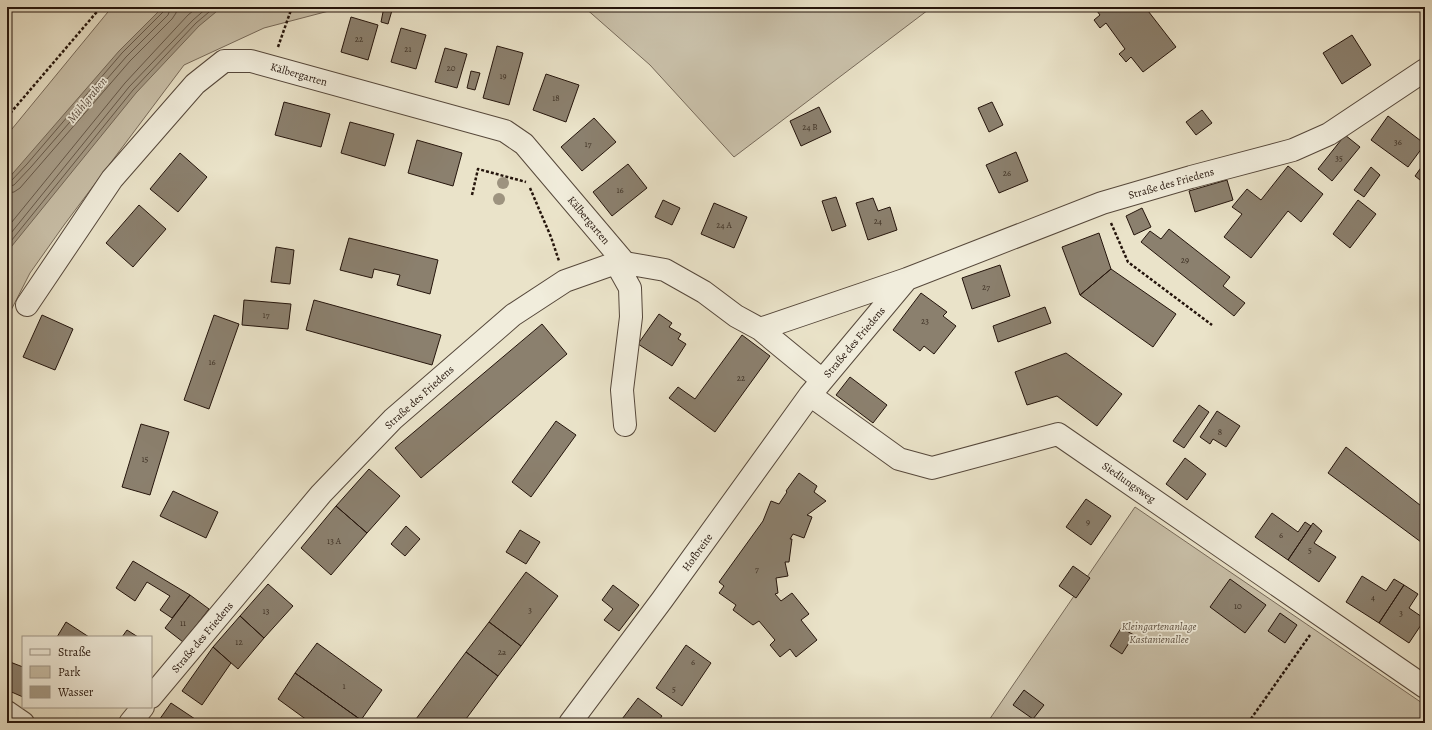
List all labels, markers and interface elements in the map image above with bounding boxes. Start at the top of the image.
house number: 22 [355,33,364,45]
house number: 21 [404,43,412,55]
street label: Kälbergarten [269,59,329,90]
house number: 20 [446,62,456,74]
house number: 19 [499,70,507,82]
water label: Mühlgraben [64,74,111,126]
house number: 18 [552,92,560,104]
house number: 24 B [802,121,818,133]
house number: 36 [1394,136,1402,148]
house number: 17 [585,138,592,150]
house number: 35 [1335,152,1343,164]
street label: Straße des Friedens [1126,164,1216,203]
house number: 26 [1003,167,1011,179]
house number: 16 [616,184,624,196]
street label: Kälbergarten [564,193,613,248]
house number: 24 [874,215,882,227]
house number: 24 A [716,219,732,231]
house number: 29 [1181,254,1189,266]
house number: 27 [982,281,990,293]
street label: Straße des Friedens [820,304,889,381]
house number: 17 [263,309,270,321]
house number: 23 [921,315,929,327]
house number: 16 [208,356,216,368]
street label: Straße des Friedens [381,362,457,433]
house number: 22 [737,372,746,384]
house number: 8 [1218,426,1222,438]
house number: 15 [142,453,149,465]
street label: Siedlungsweg [1099,458,1159,507]
house number: 9 [1086,516,1090,528]
house number: 6 [1279,529,1283,541]
street label: Hofbreite [679,530,716,574]
house number: 13 A [327,535,342,547]
house number: 5 [1308,544,1312,556]
house number: 7 [755,563,759,575]
house number: 4 [1371,591,1375,603]
street label: Straße des Friedens [168,599,237,676]
house number: 10 [1234,600,1242,612]
house number: 3 [528,604,532,616]
house number: 13 [263,605,270,617]
house number: 3 [1399,607,1403,619]
house number: 11 [180,617,186,629]
park label: Kleingartenanlage Kastanienallee [1121,619,1197,647]
legend [22,636,152,708]
house number: 12 [235,636,243,648]
text: Straße [58,644,91,660]
house number: 2a [498,646,507,658]
house number: 6 [691,656,695,668]
text: Park [58,664,81,680]
house number: 1 [342,680,346,692]
house number: 5 [672,683,676,695]
text: Wasser [57,684,94,700]

